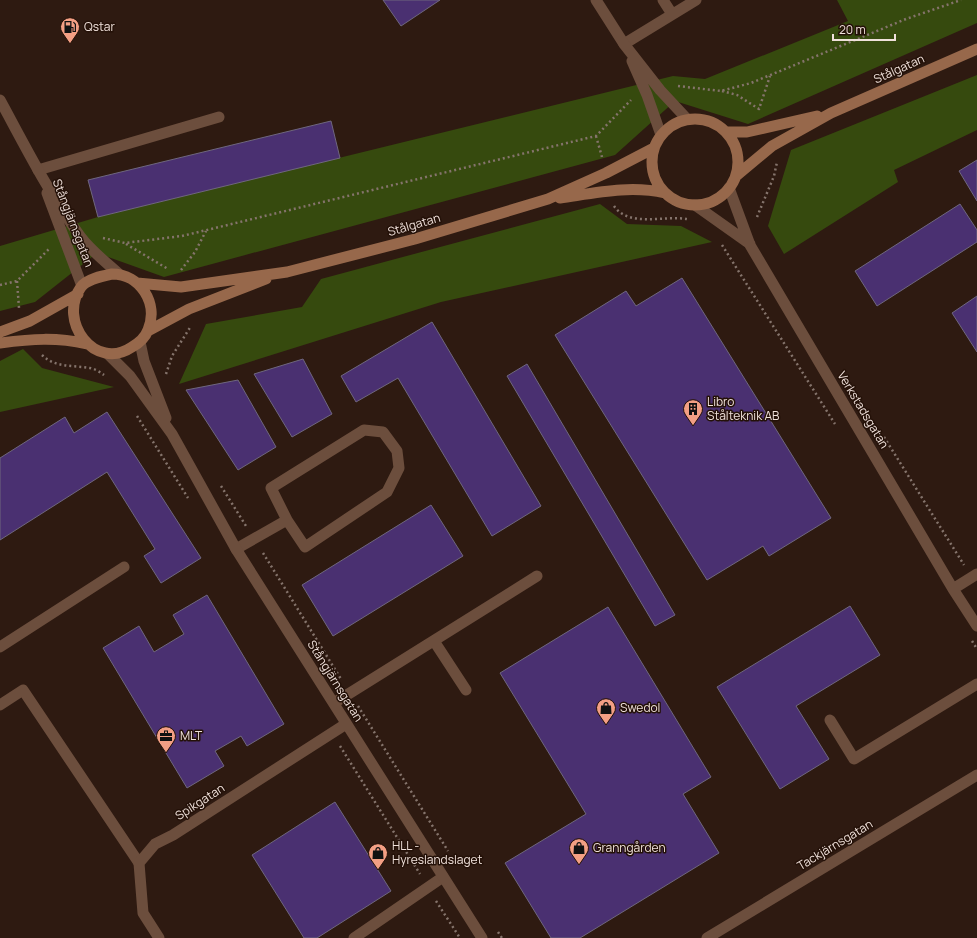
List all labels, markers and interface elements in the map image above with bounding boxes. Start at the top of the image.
fuel station icon: Qstar [59,16,81,44]
scale bar [833,16,895,42]
place label: Qstar [84,18,115,35]
text: 20 m [839,21,866,38]
street label: Stålgatan [871,50,927,87]
street label: Stångjärnsgatan [49,176,98,269]
street label: Stålgatan [386,209,442,240]
street label: Verkstadsgatan [834,368,893,452]
place label: Libro Stålteknik AB [707,393,779,424]
building icon: Libro Stålteknik AB [682,398,704,426]
street label: Stångjärnsgatan [304,637,367,725]
shop icon: Swedol [595,697,617,725]
place label: Swedol [620,699,660,716]
office icon: MLT [155,725,177,753]
place label: MLT [180,727,203,744]
street label: Spikgatan [172,779,228,824]
street label: Tackjärnsgatan [794,815,876,874]
place label: HLL - Hyreslandslaget [392,837,483,868]
shop icon: Granngården [568,837,590,865]
place label: Granngården [593,839,666,856]
shop icon: HLL - Hyreslandslaget [367,842,389,870]

